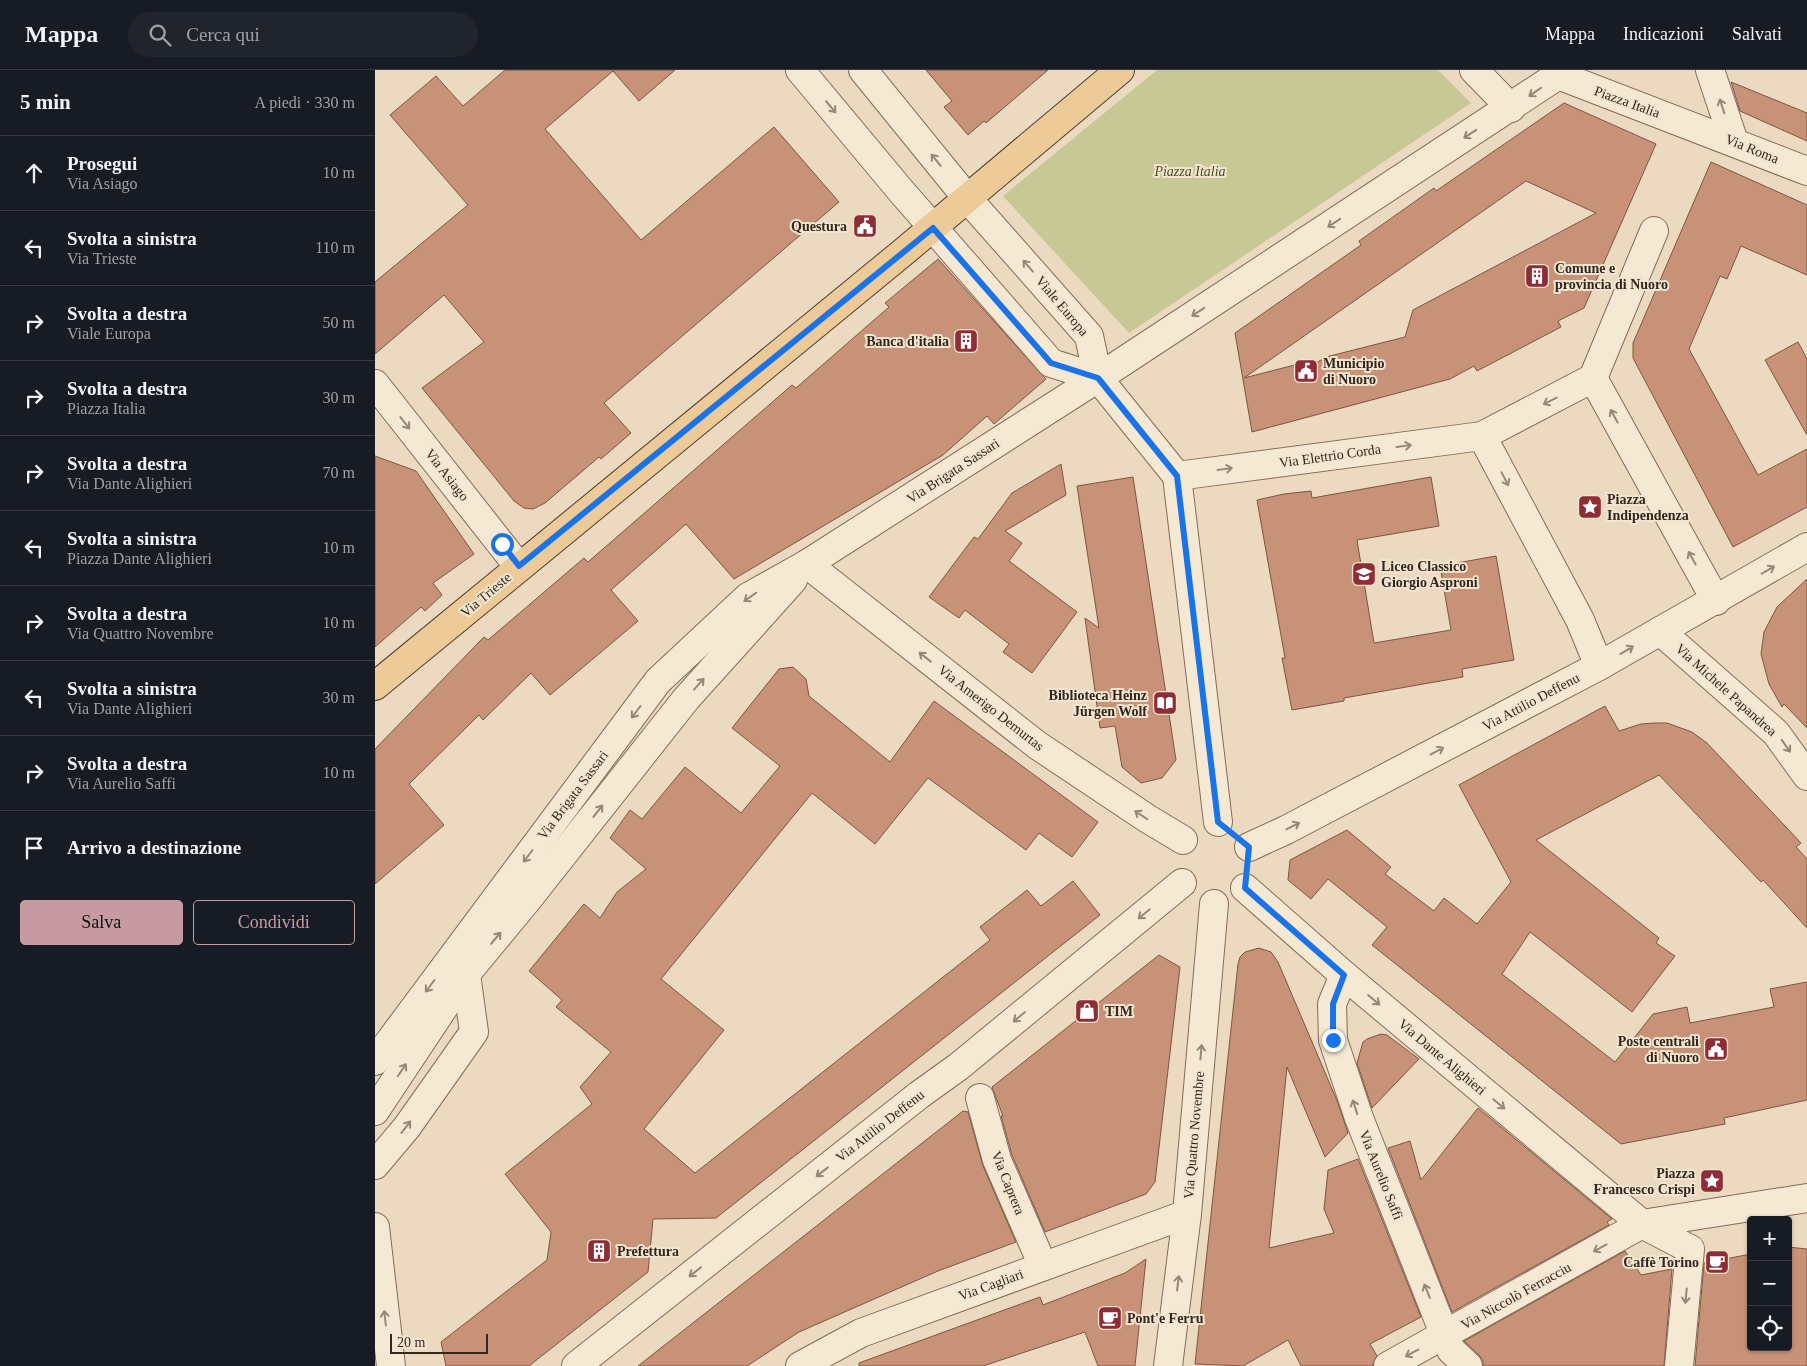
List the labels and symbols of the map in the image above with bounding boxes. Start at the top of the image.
street label: Piazza Italia [1592,83,1663,121]
one-way arrow [1528,87,1542,97]
one-way arrow [1717,98,1727,114]
one-way arrow [826,101,837,114]
one-way arrow [1464,130,1478,140]
street label: Via Roma [1723,131,1782,167]
one-way arrow [930,154,941,167]
park label: Piazza Italia [1153,164,1226,179]
public building icon: Questura [852,213,878,239]
place label: Questura [791,219,847,234]
one-way arrow [1328,219,1342,229]
one-way arrow [1022,259,1033,272]
place label: Comune e provincia di Nuoro [1555,261,1668,292]
building icon: Comune e provincia di Nuoro [1524,263,1550,289]
street label: Viale Europa [1033,273,1092,340]
one-way arrow [1192,307,1206,317]
building icon: Banca d'italia [953,328,979,354]
place label: Banca d'italia [866,334,949,349]
place label: Municipio di Nuoro [1323,356,1384,387]
public building icon: Municipio di Nuoro [1293,358,1319,384]
one-way arrow [1542,396,1557,406]
one-way arrow [1608,409,1618,423]
one-way arrow [400,416,411,429]
street label: Via Brigata Sassari [904,435,1002,506]
street label: Via Elettrio Corda [1278,441,1383,471]
one-way arrow [1395,441,1411,451]
street label: Via Asiago [422,446,472,504]
one-way arrow [1217,464,1233,474]
one-way arrow [1500,471,1510,486]
place label: Piazza Indipendenza [1607,492,1689,523]
place icon: Piazza Indipendenza [1577,494,1603,520]
route start [491,533,514,556]
one-way arrow [1687,551,1696,566]
place label: Liceo Classico Giorgio Asproni [1381,559,1478,590]
school or university icon: Liceo Classico Giorgio Asproni [1351,561,1377,587]
one-way arrow [1760,565,1775,575]
street label: Via Trieste [458,570,514,620]
one-way arrow [743,592,757,602]
street label: Via Michele Papandrea [1672,641,1780,740]
one-way arrow [1619,645,1633,655]
one-way arrow [919,652,932,663]
street label: Via Amerigo Demurtas [935,662,1047,754]
street label: Via Attilio Deffenu [1480,670,1582,734]
one-way arrow [694,678,705,691]
place label: Biblioteca Heinz Jürgen Wolf [1049,688,1147,719]
library icon: Biblioteca Heinz Jürgen Wolf [1152,690,1178,716]
one-way arrow [630,705,641,718]
one-way arrow [1781,739,1791,753]
one-way arrow [1429,746,1444,755]
street label: Via Brigata Sassari [535,748,611,842]
one-way arrow [592,805,603,818]
one-way arrow [1134,810,1148,820]
one-way arrow [1285,821,1300,831]
one-way arrow [523,849,533,863]
one-way arrow [1138,908,1151,919]
one-way arrow [490,931,502,944]
one-way arrow [425,979,436,992]
one-way arrow [1367,994,1380,1005]
shop icon: TIM [1074,998,1100,1024]
place label: TIM [1105,1004,1133,1019]
one-way arrow [1013,1012,1026,1023]
street label: Via Dante Alighieri [1395,1016,1489,1098]
route end [1322,1029,1345,1052]
place label: Poste centrali di Nuoro [1618,1034,1699,1065]
public building icon: Poste centrali di Nuoro [1703,1036,1729,1062]
one-way arrow [1196,1044,1206,1060]
one-way arrow [397,1063,407,1077]
street label: Via Quattro Novembre [1181,1070,1207,1200]
street label: Via Attilio Deffenu [833,1087,927,1165]
one-way arrow [1350,1099,1359,1115]
one-way arrow [1492,1099,1505,1110]
one-way arrow [401,1120,411,1134]
street label: Via Aurelio Saffi [1356,1128,1406,1222]
street label: Via Caprera [988,1149,1028,1218]
one-way arrow [816,1166,829,1177]
place label: Piazza Francesco Crispi [1594,1166,1695,1197]
place icon: Piazza Francesco Crispi [1699,1168,1725,1194]
building icon: Prefettura [586,1238,612,1264]
place label: Prefettura [617,1244,679,1259]
one-way arrow [1593,1244,1608,1254]
cafe icon: Caffè Torino [1704,1249,1730,1275]
place label: Caffè Torino [1623,1255,1699,1270]
street label: Via Niccolò Ferracciu [1458,1259,1574,1333]
street label: Via Cagliari [956,1266,1026,1304]
one-way arrow [688,1267,701,1278]
one-way arrow [1173,1275,1183,1291]
one-way arrow [1422,1283,1431,1299]
one-way arrow [1681,1288,1691,1304]
cafe icon: Pont'e Ferru [1097,1305,1123,1331]
one-way arrow [380,1310,390,1326]
place label: Pont'e Ferru [1127,1311,1204,1326]
scale bar [390,1331,487,1354]
one-way arrow [1405,1348,1420,1358]

